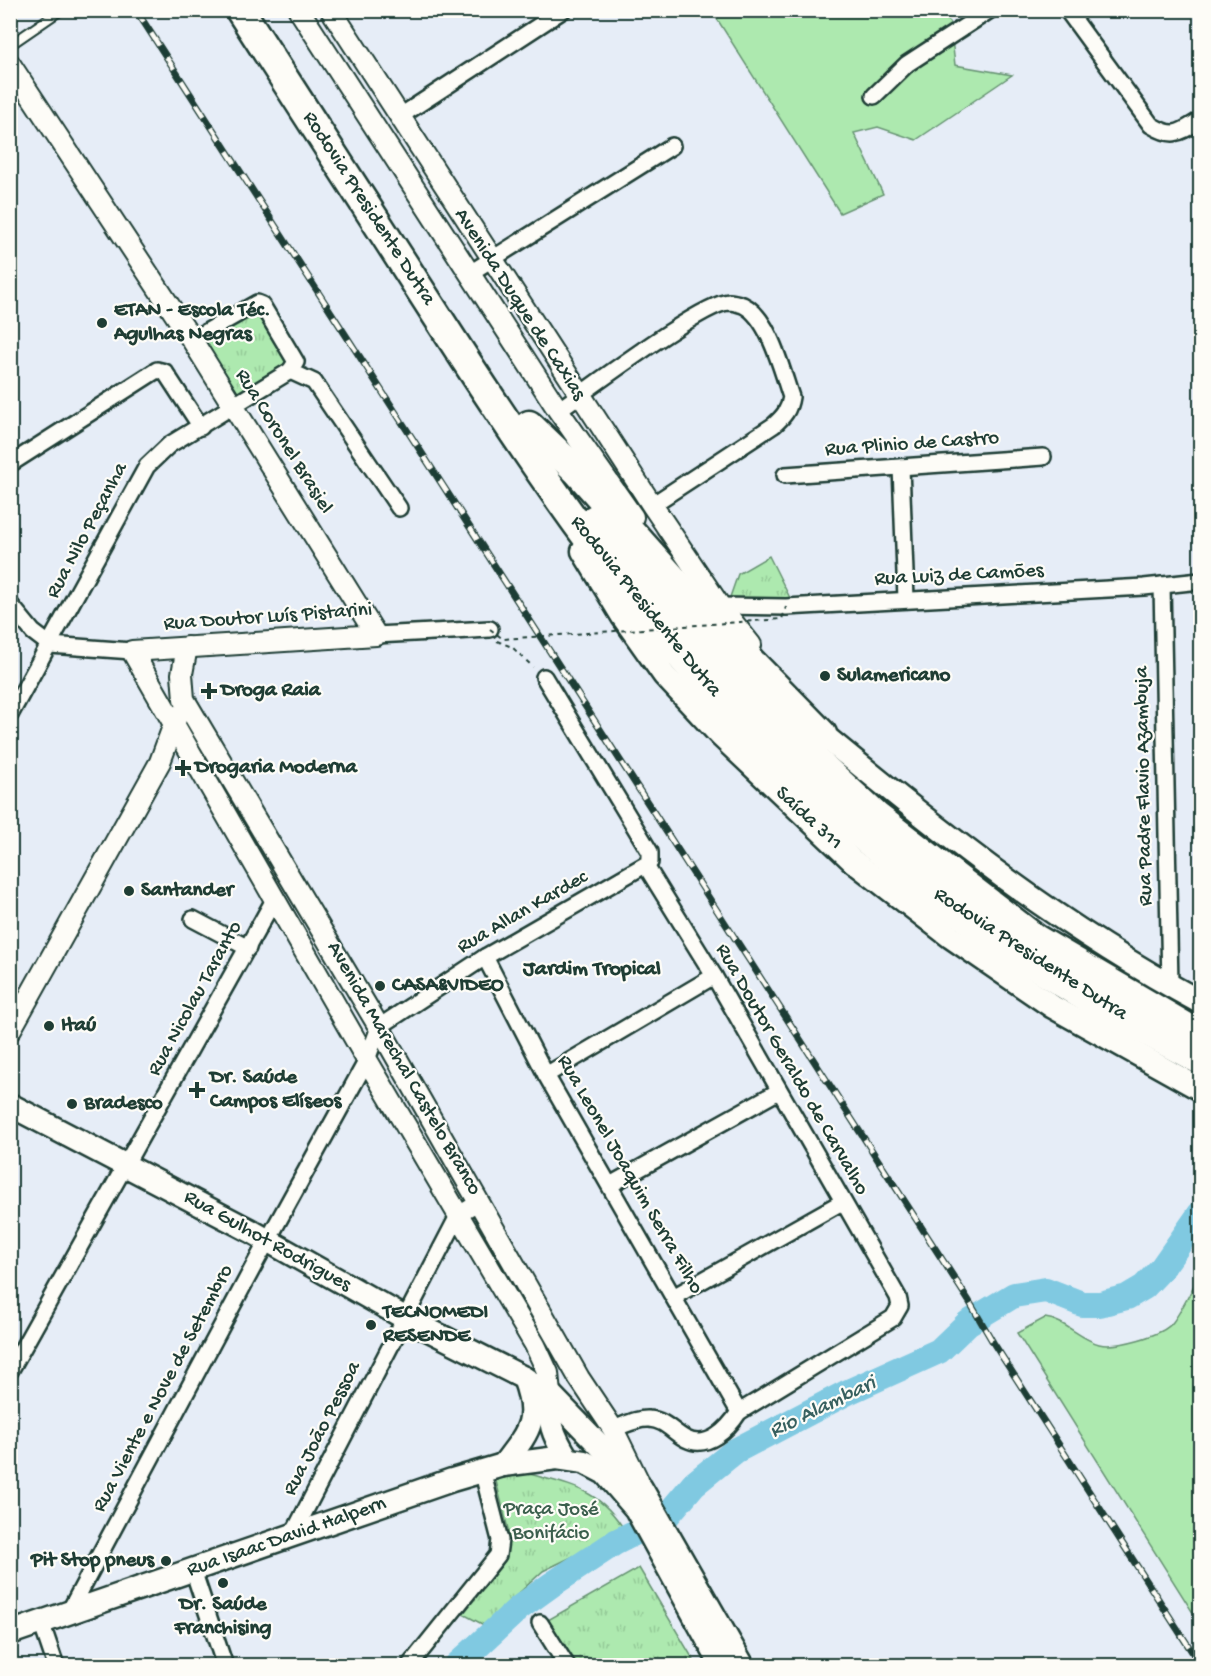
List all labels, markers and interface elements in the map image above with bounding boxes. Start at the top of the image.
street label: Rodovia Presidente Dutra [296,107,441,312]
street label: Avenida Duque de Caxias [448,204,591,407]
place label: ETAN - Escola Téc. Agulhas Negras [113,299,271,348]
marker: ETAN - Escola Téc. Agulhas Negras [95,316,109,330]
street label: Rua Coronel Brasiel [228,365,338,519]
street label: Rua Plinio de Castro [824,426,1000,464]
street label: Rua Nilo Peçanha [42,458,135,603]
street label: Rodovia Presidente Dutra [564,511,727,704]
street label: Rua Luiz de Camões [874,559,1045,593]
street label: Rua Doutor Luís Pistarini [163,598,373,638]
place label: Sulamericano [837,664,950,689]
street label: Rua Padre Flavio Azambuja [1130,664,1160,906]
marker: Sulamericano [818,669,832,683]
place label: Droga Raia [219,679,322,704]
marker: Droga Raia [202,684,216,698]
place label: Drogaria Moderna [193,756,358,781]
marker: Drogaria Moderna [176,761,190,775]
street label: Saída 311 [769,782,847,856]
street label: Rua Allan Kardec [453,865,594,960]
place label: Santander [141,879,236,904]
street label: Rodovia Presidente Dutra [928,883,1133,1028]
marker: Santander [122,884,136,898]
street label: Rua Nicolau Taranto [143,917,249,1081]
street label: Avenida Marechal Castelo Branco [320,938,486,1200]
street label: Rua Doutor Geraldo de Carvalho [709,940,873,1200]
district label: Jardim Tropical [522,957,661,983]
place label: CASA&VIDEO [391,974,504,999]
marker: CASA&VIDEO [373,979,387,993]
place label: Itaú [61,1014,96,1039]
marker: Itaú [42,1019,56,1033]
street label: Rua Leonel Joaquim Serra Filho [550,1051,708,1299]
place label: Dr. Saúde Campos Elíseos [208,1066,343,1115]
marker: Dr. Saúde Campos Elíseos [188,1081,206,1099]
place label: Bradesco [83,1092,163,1117]
marker: Bradesco [65,1097,79,1111]
street label: Rua Gulhot Rodrigues [179,1186,356,1299]
street label: Rua Viente e Nove de Setembro [88,1261,240,1517]
place label: TECNOMEDI RESENDE [381,1301,488,1350]
marker: TECNOMEDI RESENDE [364,1318,378,1332]
street label: Rua João Pessoa [278,1356,368,1500]
water label: Rio Alambari [766,1370,882,1445]
street label: Rua Isaac David Halpern [184,1492,390,1584]
park label: Praça José Bonifácio [502,1498,600,1547]
place label: Pit Stop pneus [30,1549,155,1574]
marker: Pit Stop pneus [159,1554,173,1568]
marker: Dr. Saúde Franchising [216,1576,230,1590]
place label: Dr. Saúde Franchising [173,1593,272,1642]

